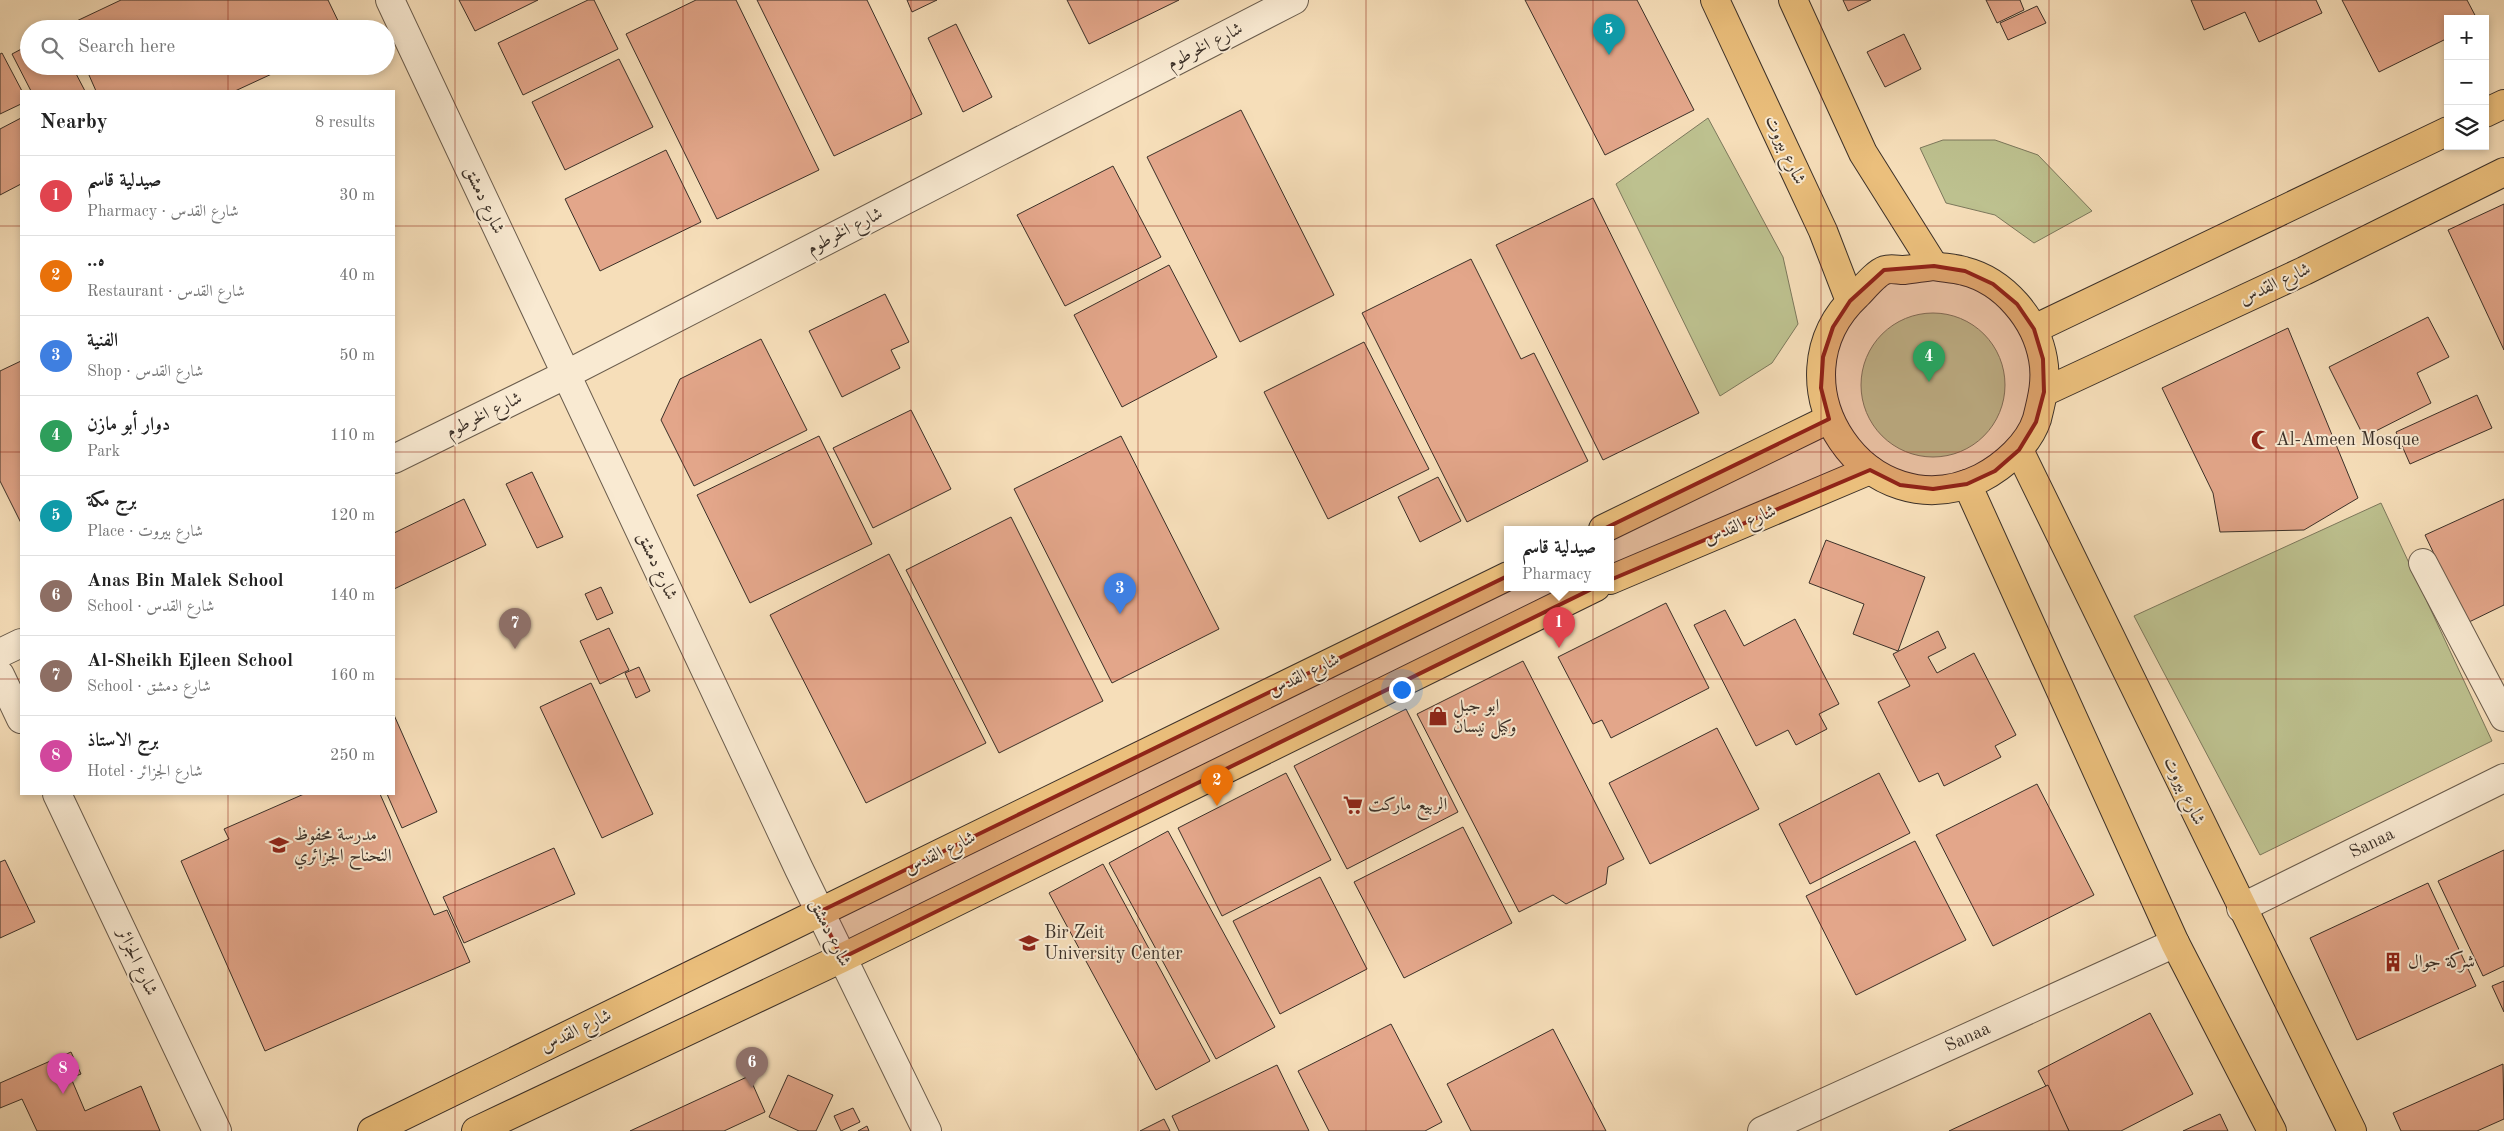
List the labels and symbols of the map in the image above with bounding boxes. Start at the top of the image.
pin: 5 [1593,14,1625,55]
street label: شارع الخرطوم [1164,19,1248,78]
street label: شارع بيروت [1757,113,1809,189]
street label: شارع دمشق [456,163,507,239]
street label: شارع الخرطوم [804,204,888,263]
street label: شارع القدس [2237,260,2316,313]
pin: 4 [1913,341,1945,382]
street label: شارع الخرطوم [443,389,528,447]
mosque icon: Al-Ameen Mosque [2250,429,2272,451]
place label: Al-Ameen Mosque [2276,431,2419,449]
street label: شارع القدس [1701,502,1781,553]
street label: شارع دمشق [629,529,680,605]
pin: 3 [1104,573,1136,614]
pin: 1 [1543,607,1575,648]
pin: 7 [499,608,531,649]
street label: شارع القدس [1266,650,1345,704]
your location [1389,677,1415,703]
place label: ابو جبل وكيل نيسان [1453,697,1517,739]
shop icon: ابو جبل وكيل نيسان [1427,705,1449,727]
street label: شارع بيروت [2155,754,2208,830]
pin: 2 [1201,765,1233,806]
supermarket icon: الربيع ماركت [1342,794,1364,816]
place label: الربيع ماركت [1368,796,1447,820]
street label: Sanaa [2347,825,2397,862]
place label: مدرسة محفوظ النحناح الجزائري [294,826,392,871]
street label: شارع القدس [902,828,981,882]
school or university icon: مدرسة محفوظ النحناح الجزائري [268,834,290,856]
street label: شارع دمشق [802,896,854,972]
street label: شارع الجزائر [108,924,160,1001]
place label: Bir Zeit University Center [1044,924,1183,963]
school or university icon: Bir Zeit University Center [1018,932,1040,954]
place label: شركة جوال [2408,950,2475,973]
building icon: شركة جوال [2382,951,2404,973]
street label: شارع القدس [538,1006,617,1060]
street label: Sanaa [1942,1019,1993,1055]
pin: 6 [736,1047,768,1088]
pin: 8 [47,1053,79,1094]

